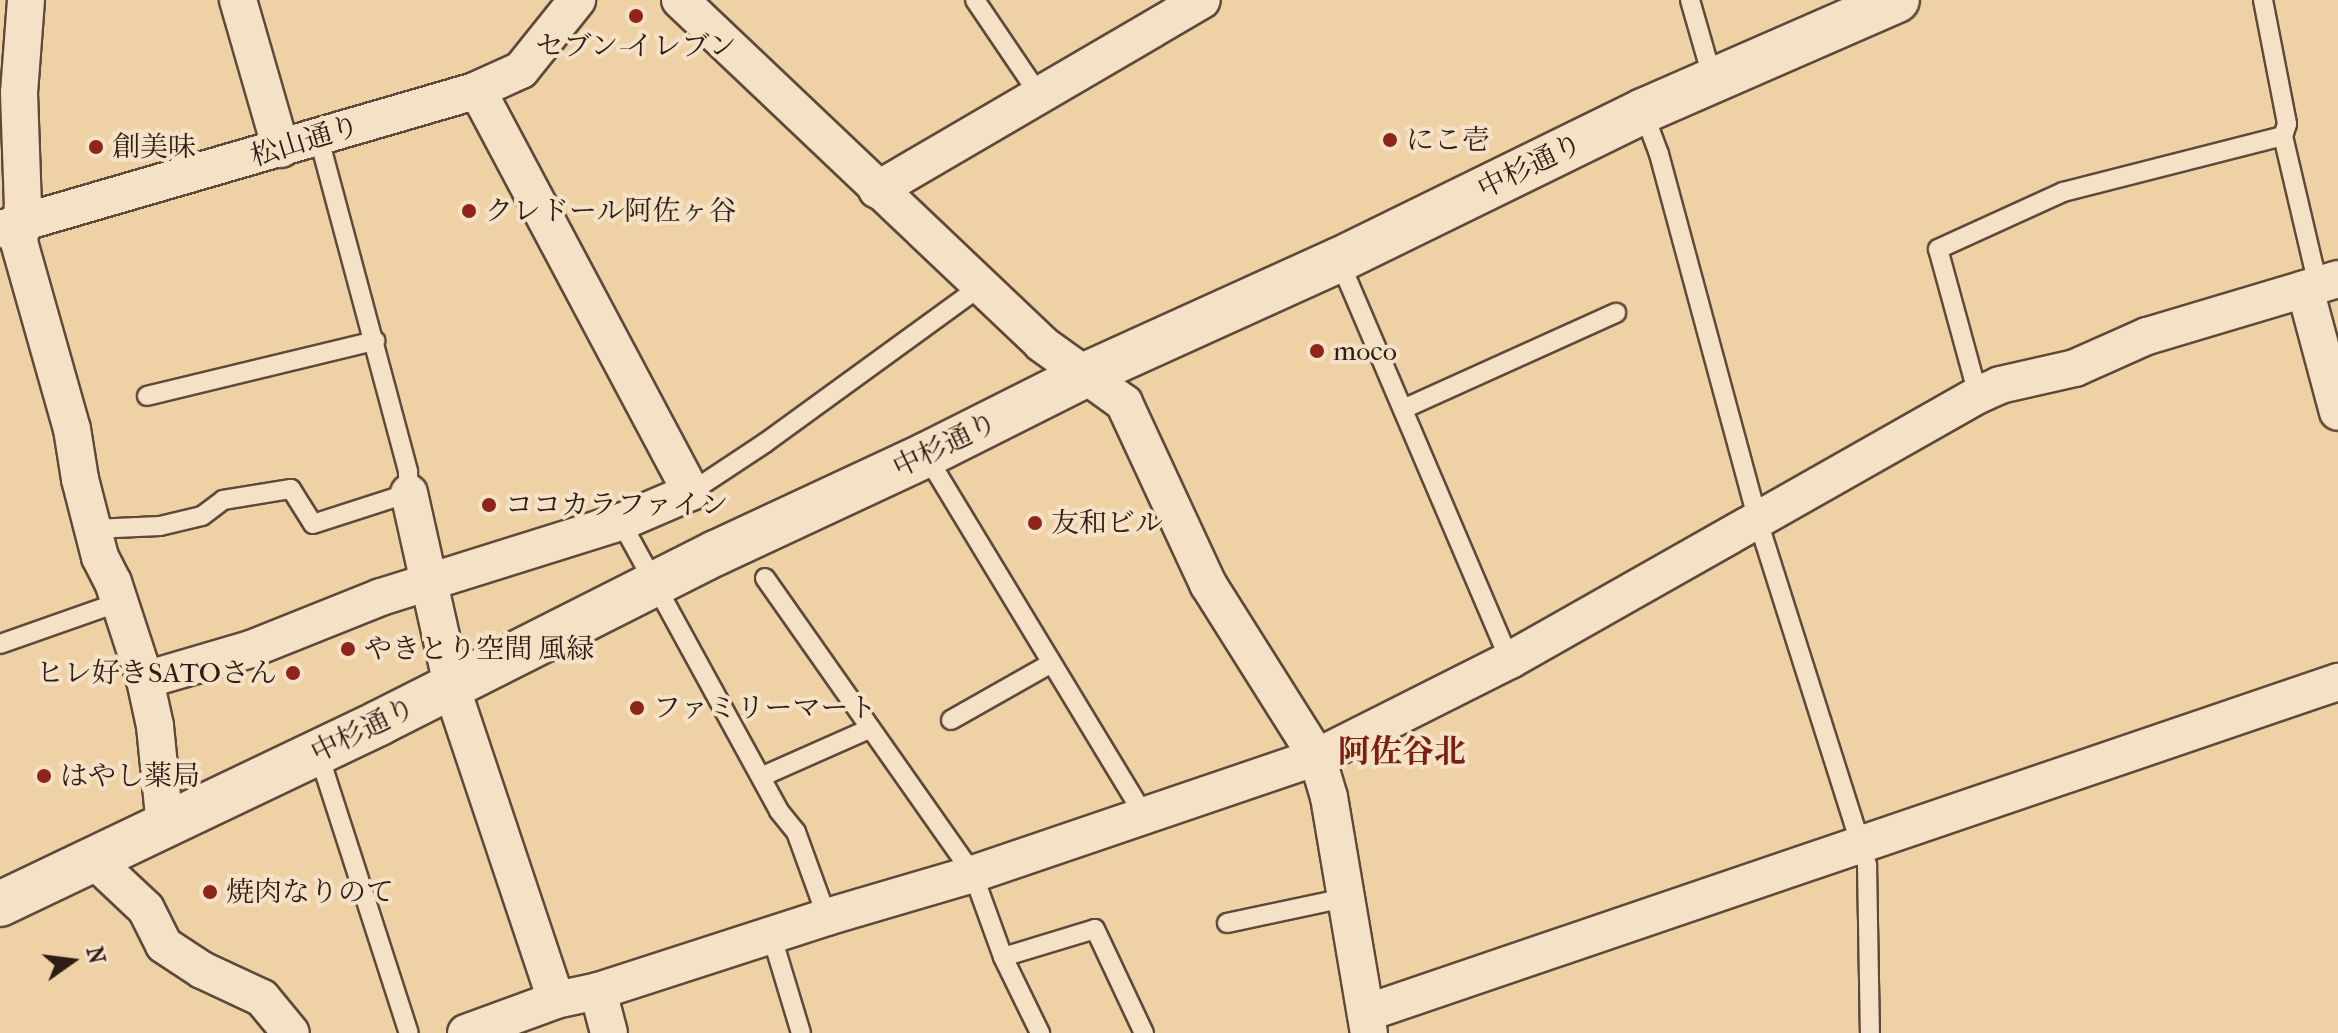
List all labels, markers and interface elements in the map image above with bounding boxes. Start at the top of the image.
marker: セブン-イレブン [627,7,645,25]
place label: セブン-イレブン [534,29,738,63]
street label: 松山通り [247,109,363,173]
place label: にこ壱 [1406,123,1490,157]
street label: 中杉通り [1472,126,1588,206]
place label: 創美味 [112,130,196,164]
marker: にこ壱 [1381,131,1399,149]
marker: 創美味 [87,138,105,156]
place label: クレドール阿佐ヶ谷 [485,194,737,228]
marker: クレドール阿佐ヶ谷 [460,202,478,220]
place label: moco [1333,334,1397,368]
marker: moco [1308,342,1326,360]
street label: 中杉通り [887,405,1003,485]
place label: ココカラファイン [505,488,729,522]
marker: ココカラファイン [480,496,498,514]
place label: 友和ビル [1051,506,1163,540]
marker: 友和ビル [1026,514,1044,532]
place label: やきとり空間 風緑 [364,632,594,666]
marker: やきとり空間 風緑 [339,640,357,658]
place label: ヒレ好きSATOさん [36,656,277,690]
marker: ヒレ好きSATOさん [284,664,302,682]
street label: 中杉通り [305,690,421,770]
place label: ファミリーマート [653,691,877,725]
marker: ファミリーマート [628,699,646,717]
district label: 阿佐谷北 [1338,733,1466,771]
place label: はやし薬局 [60,759,200,793]
marker: はやし薬局 [35,767,53,785]
place label: 焼肉なりのて [226,875,394,909]
marker: 焼肉なりのて [201,883,219,901]
north arrow [32,921,112,1001]
text: N [81,944,110,966]

